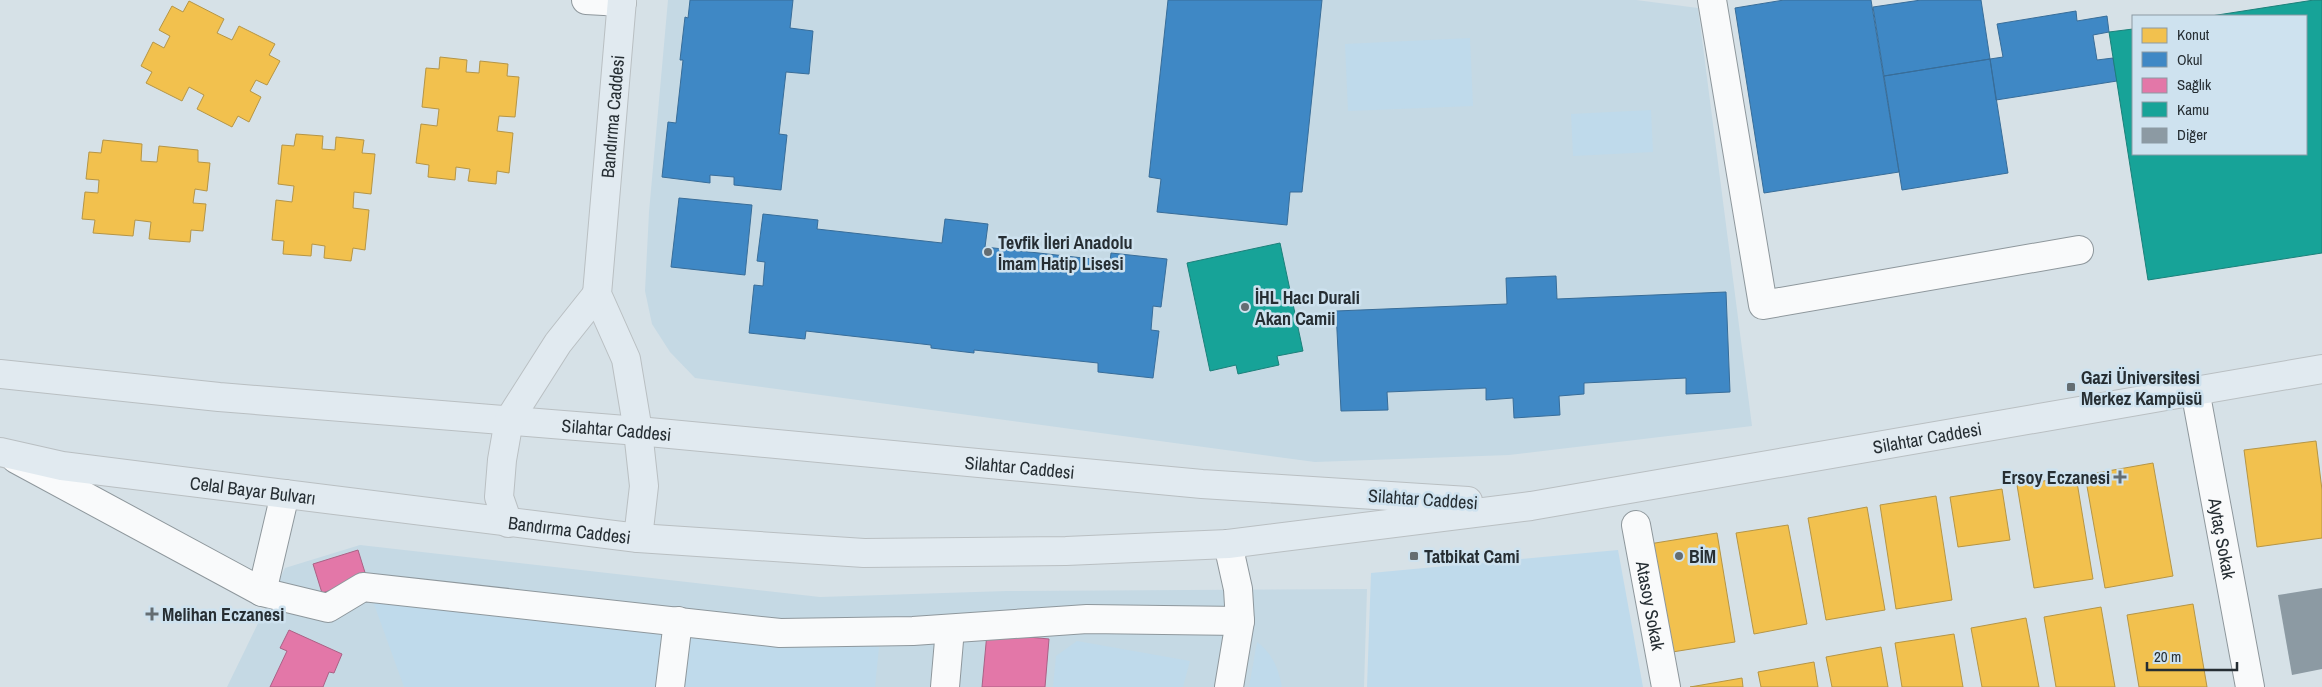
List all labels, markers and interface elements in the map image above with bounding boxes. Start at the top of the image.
legend [2132,15,2307,155]
text: Konut [2177,24,2210,45]
text: Okul [2177,49,2202,70]
street label: Bandırma Caddesi [594,54,630,179]
text: Sağlık [2177,74,2212,95]
text: Kamu [2177,99,2209,120]
text: Diğer [2177,124,2207,145]
place label: Tevfik İleri Anadolu İmam Hatip Lisesi [998,230,1133,276]
marker: Tevfik İleri Anadolu İmam Hatip Lisesi [982,246,994,258]
place label: İHL Hacı Durali Akan Camii [1255,285,1360,331]
marker: İHL Hacı Durali Akan Camii [1239,301,1251,313]
place label: Gazi Üniversitesi Merkez Kampüsü [2081,365,2202,411]
marker: Gazi Üniversitesi Merkez Kampüsü [2065,381,2077,393]
street label: Silahtar Caddesi [561,412,672,447]
street label: Silahtar Caddesi [1871,416,1983,459]
street label: Silahtar Caddesi [964,449,1076,484]
place label: Ersoy Eczanesi [2002,465,2110,490]
street label: Celal Bayar Bulvarı [189,470,317,510]
marker: Ersoy Eczanesi [2114,471,2126,483]
street label: Silahtar Caddesi [1367,483,1479,515]
street label: Aytaç Sokak [2203,495,2242,582]
street label: Bandırma Caddesi [507,509,632,549]
place label: Tatbikat Cami [1424,544,1520,569]
place label: BİM [1689,544,1716,569]
marker: Tatbikat Cami [1408,550,1420,562]
marker: BİM [1673,550,1685,562]
street label: Atasoy Sokak [1630,558,1672,653]
place label: Melihan Eczanesi [162,602,284,627]
marker: Melihan Eczanesi [146,608,158,620]
scale bar [2147,640,2237,672]
text: 20 m [2154,646,2181,667]

